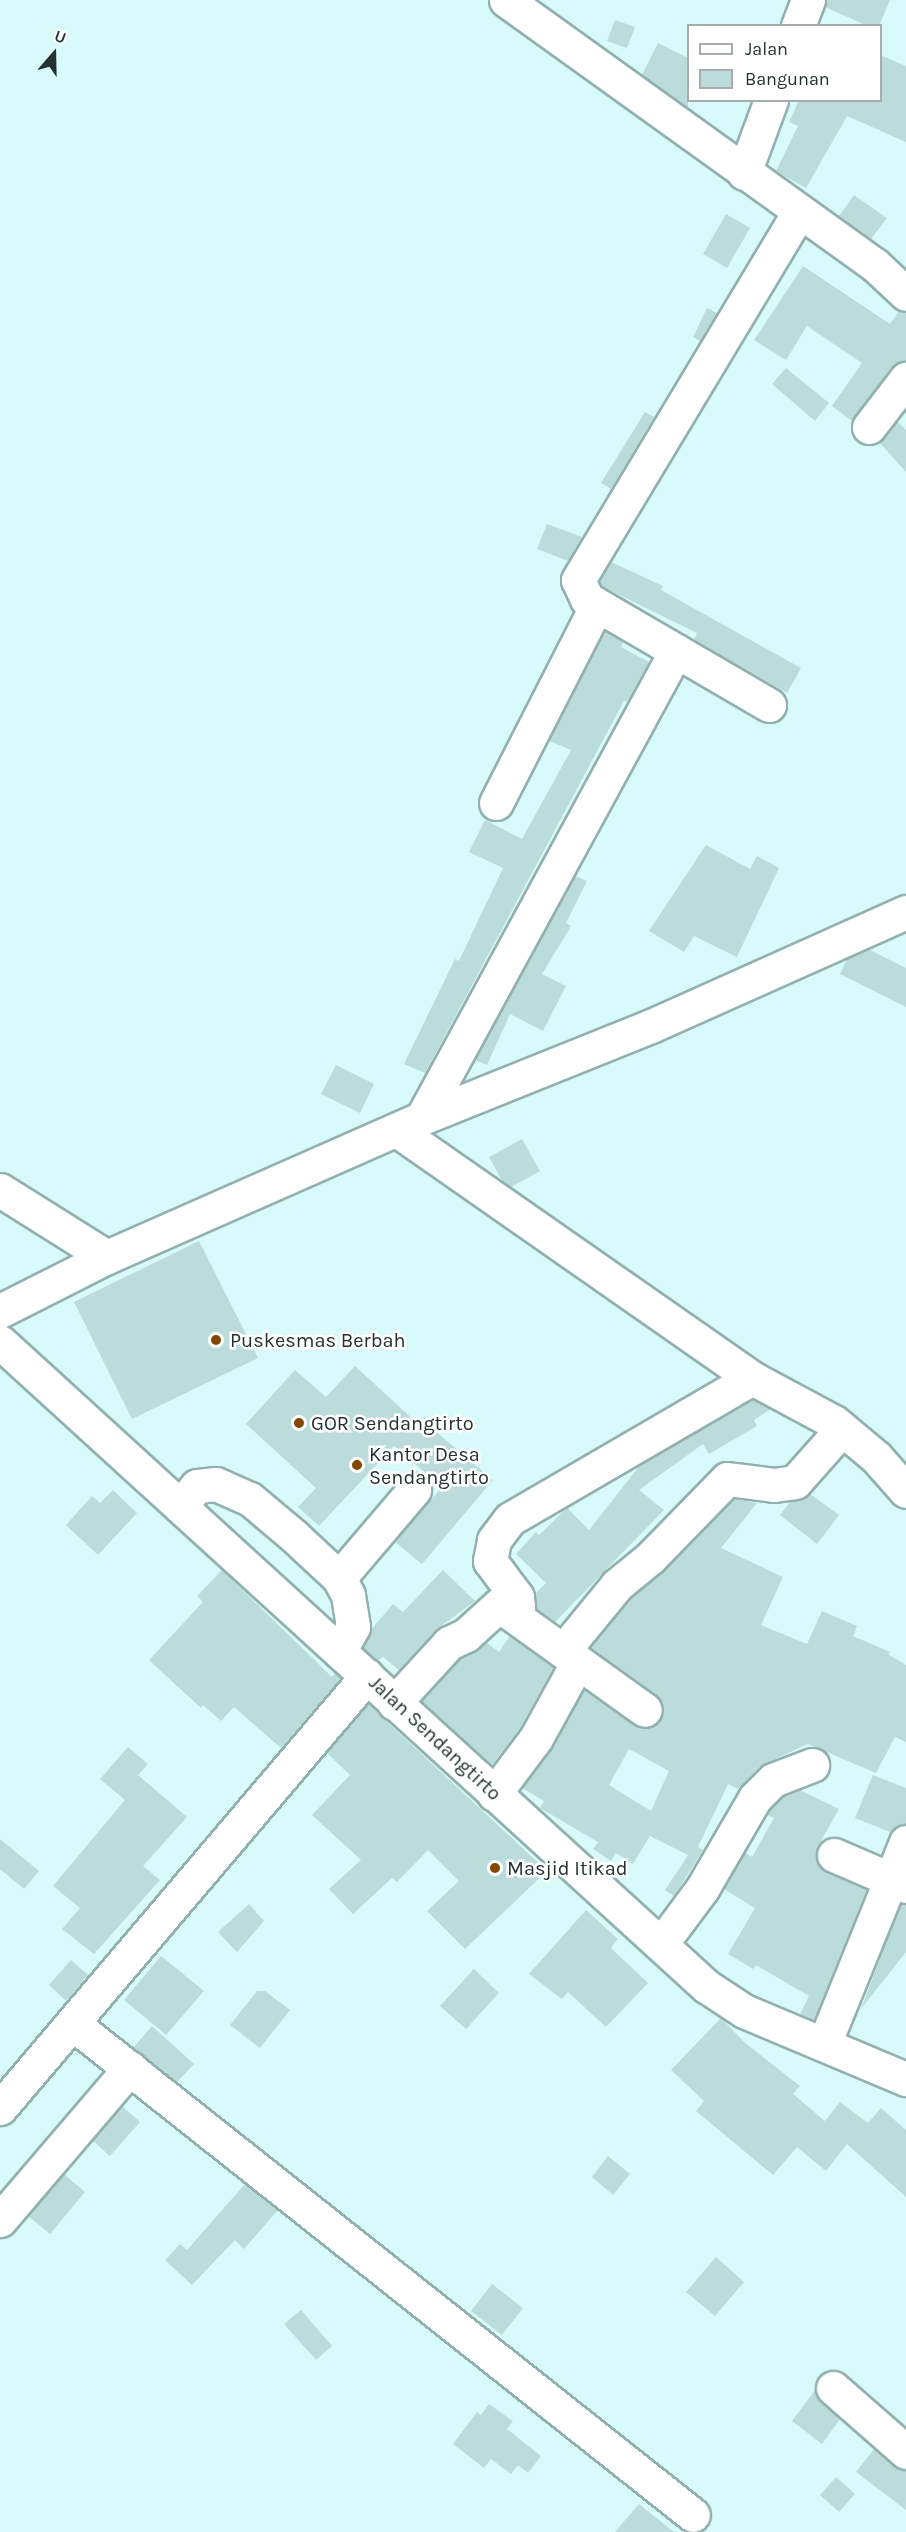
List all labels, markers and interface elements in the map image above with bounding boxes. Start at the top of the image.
north arrow [24,24,84,84]
legend [687,24,882,102]
text: U [52,26,69,47]
text: Jalan [745,38,788,60]
text: Bangunan [745,68,830,90]
place label: Puskesmas Berbah [230,1328,406,1352]
marker: Puskesmas Berbah [207,1331,225,1349]
place label: GOR Sendangtirto [311,1411,474,1435]
marker: GOR Sendangtirto [292,1416,306,1430]
place label: Kantor Desa Sendangtirto [369,1442,489,1489]
marker: Kantor Desa Sendangtirto [350,1458,364,1472]
street label: Jalan Sendangtirto [364,1670,506,1806]
place label: Masjid Itikad [507,1856,627,1880]
marker: Masjid Itikad [488,1861,502,1875]

